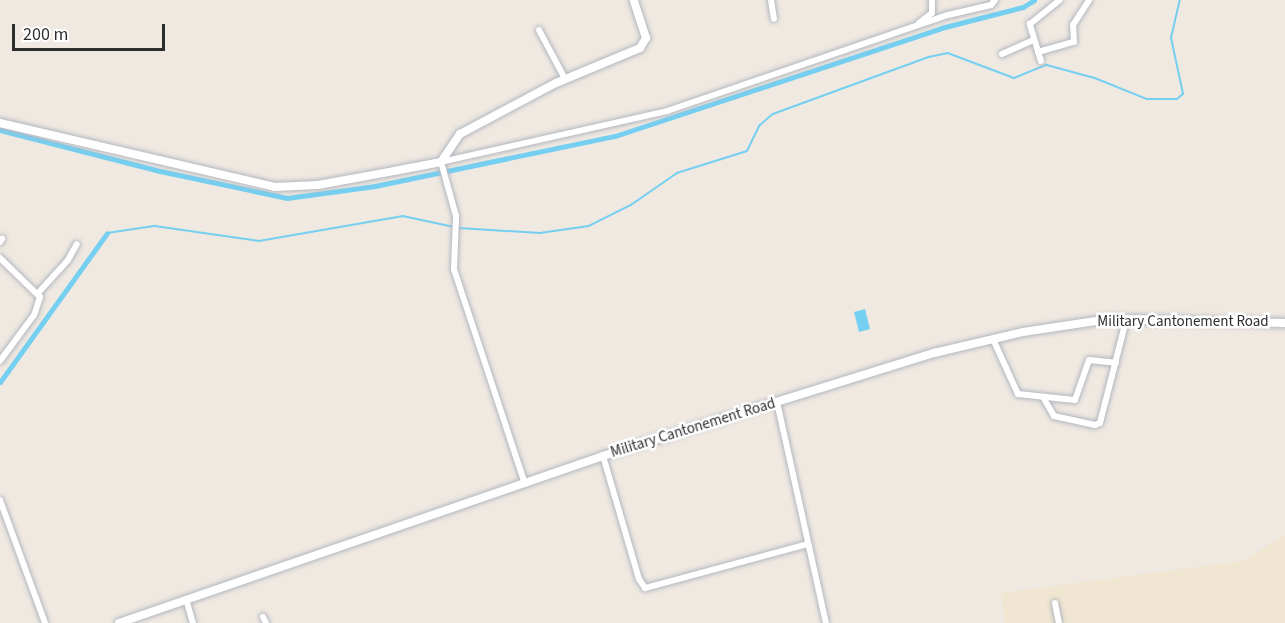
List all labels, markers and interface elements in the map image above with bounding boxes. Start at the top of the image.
scale bar [15,12,168,50]
text: 200 m [23,22,68,47]
street label: Military Cantonement Road [1097,313,1269,331]
street label: Military Cantonement Road [608,394,778,462]

